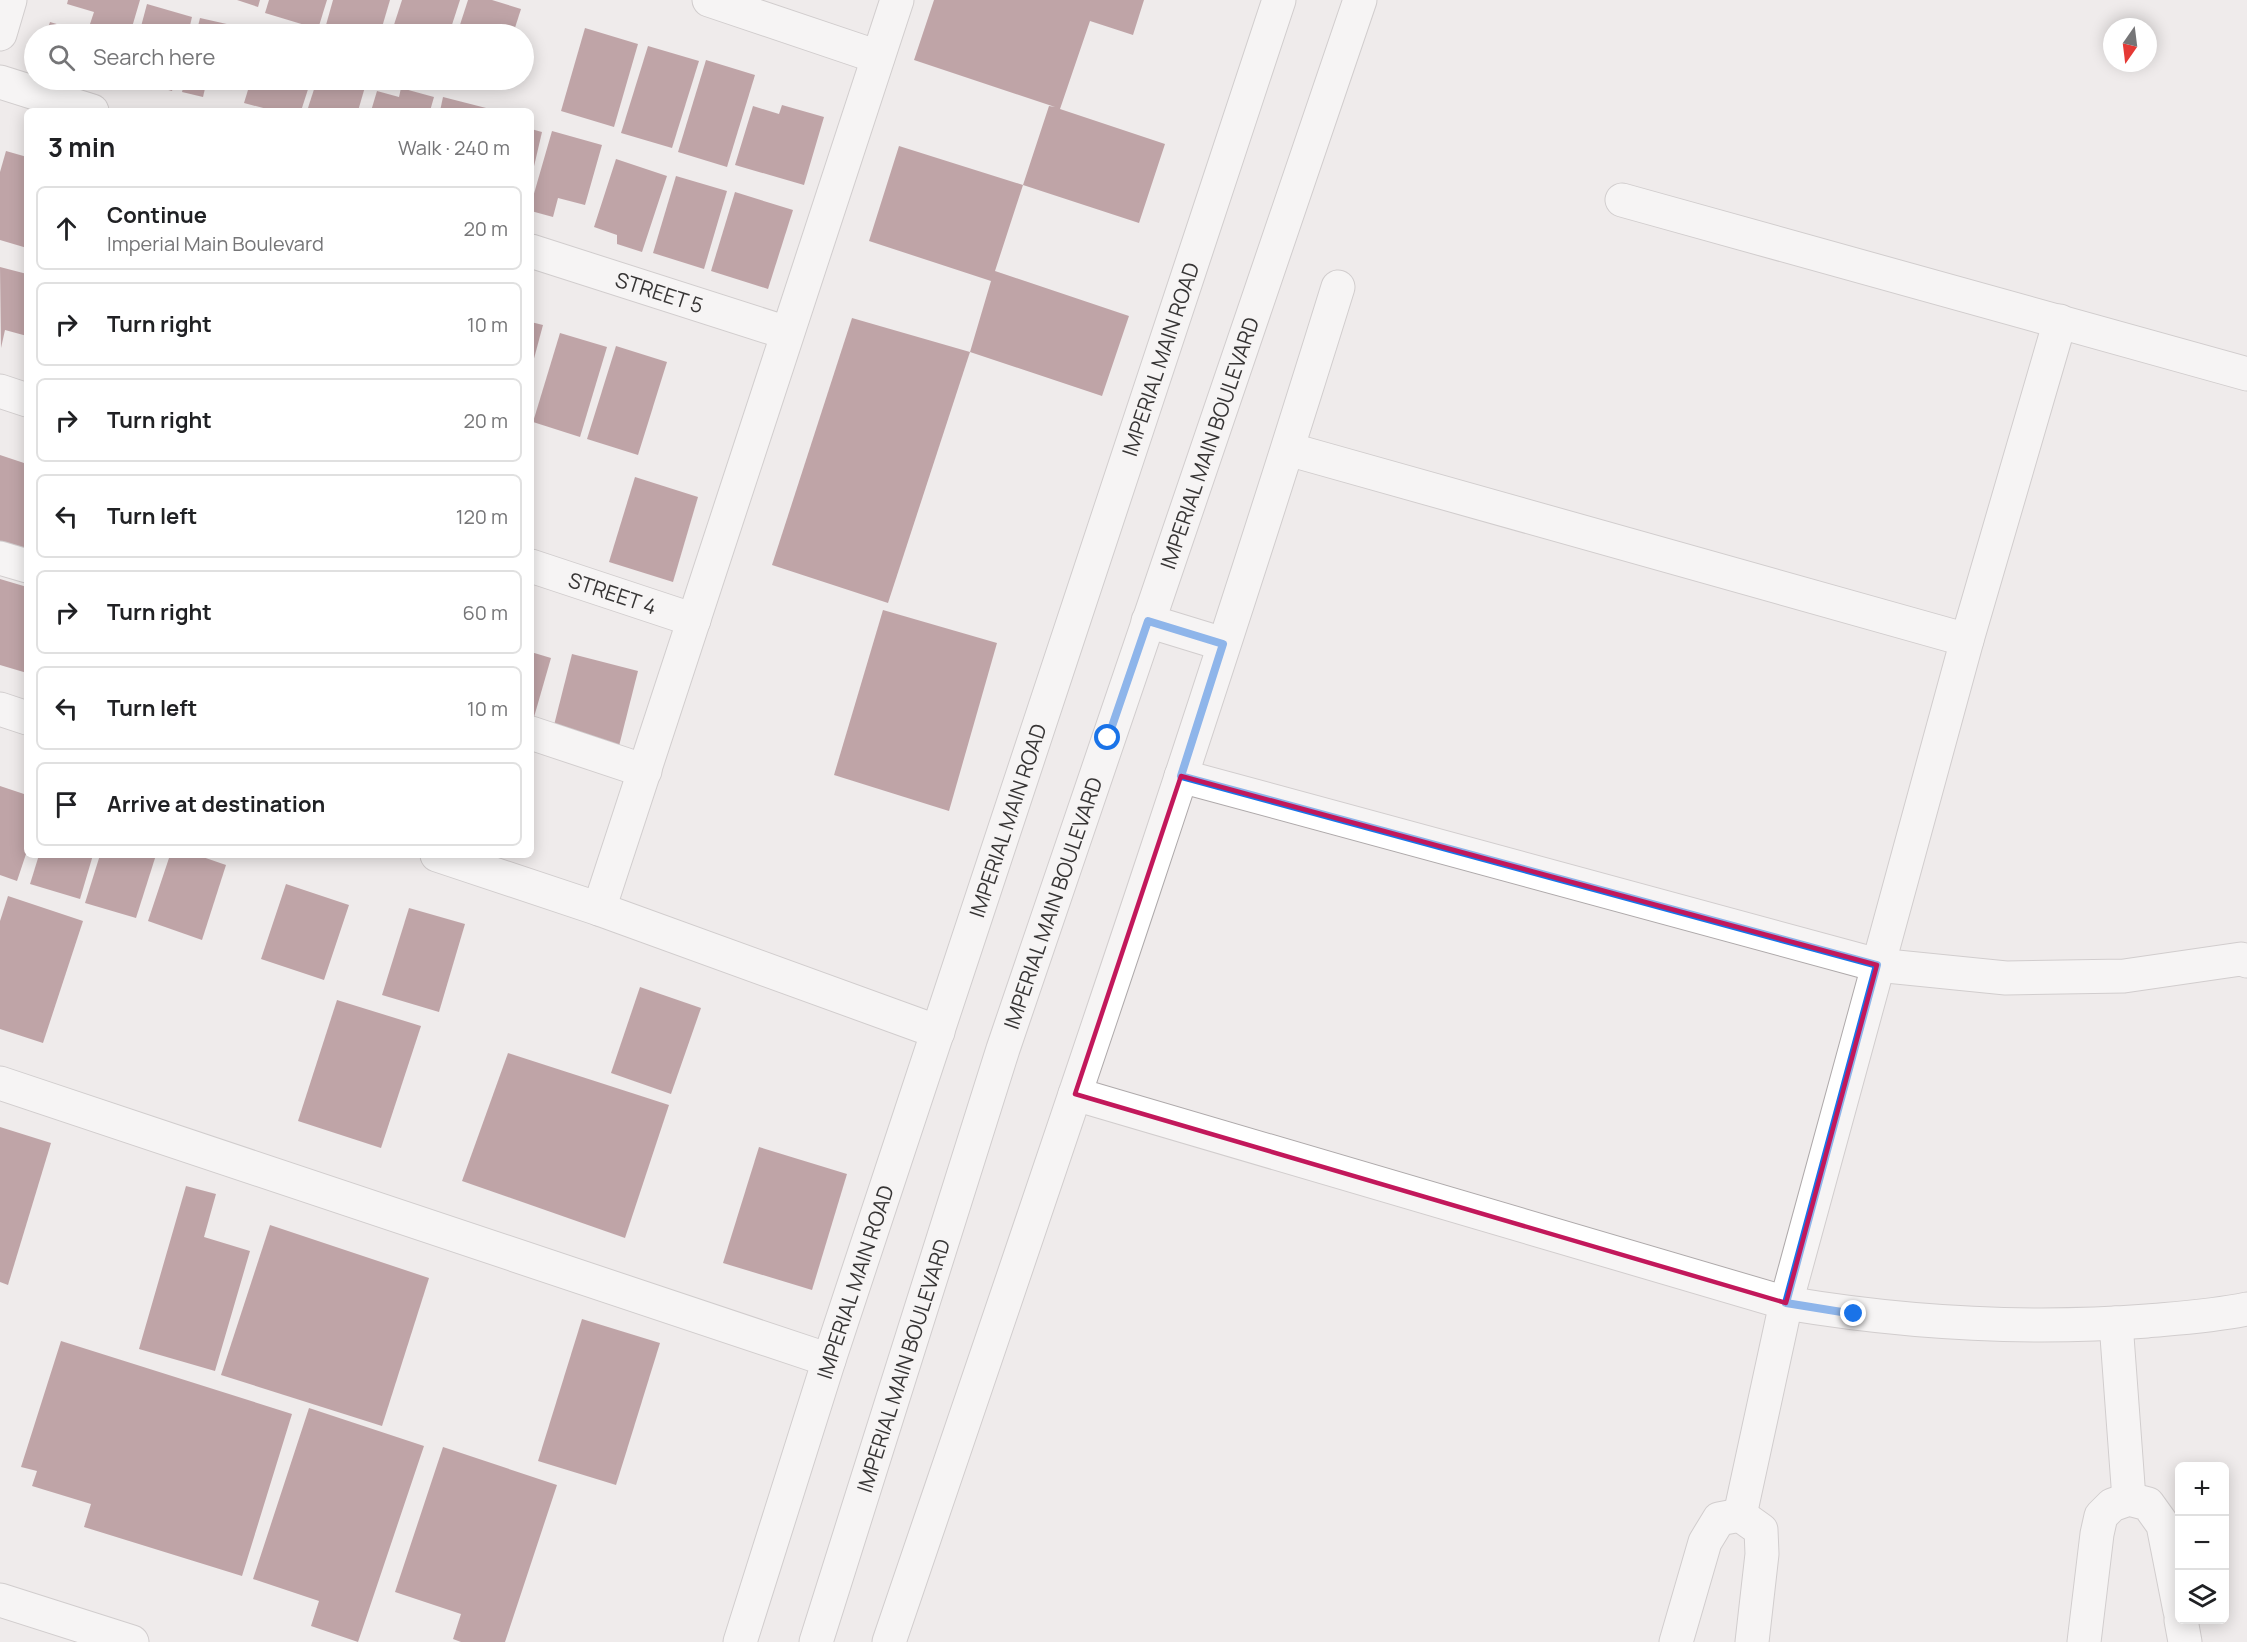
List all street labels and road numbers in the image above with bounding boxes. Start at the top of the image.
street label: IMPERIAL MAIN ROAD [1115,259,1205,460]
street label: STREET 5 [612,265,707,319]
street label: IMPERIAL MAIN BOULEVARD [1153,313,1265,573]
street label: STREET 4 [565,565,660,621]
street label: IMPERIAL MAIN ROAD [962,720,1053,921]
street label: IMPERIAL MAIN BOULEVARD [997,773,1109,1033]
street label: IMPERIAL MAIN ROAD [810,1181,900,1382]
street label: IMPERIAL MAIN BOULEVARD [850,1235,956,1496]

